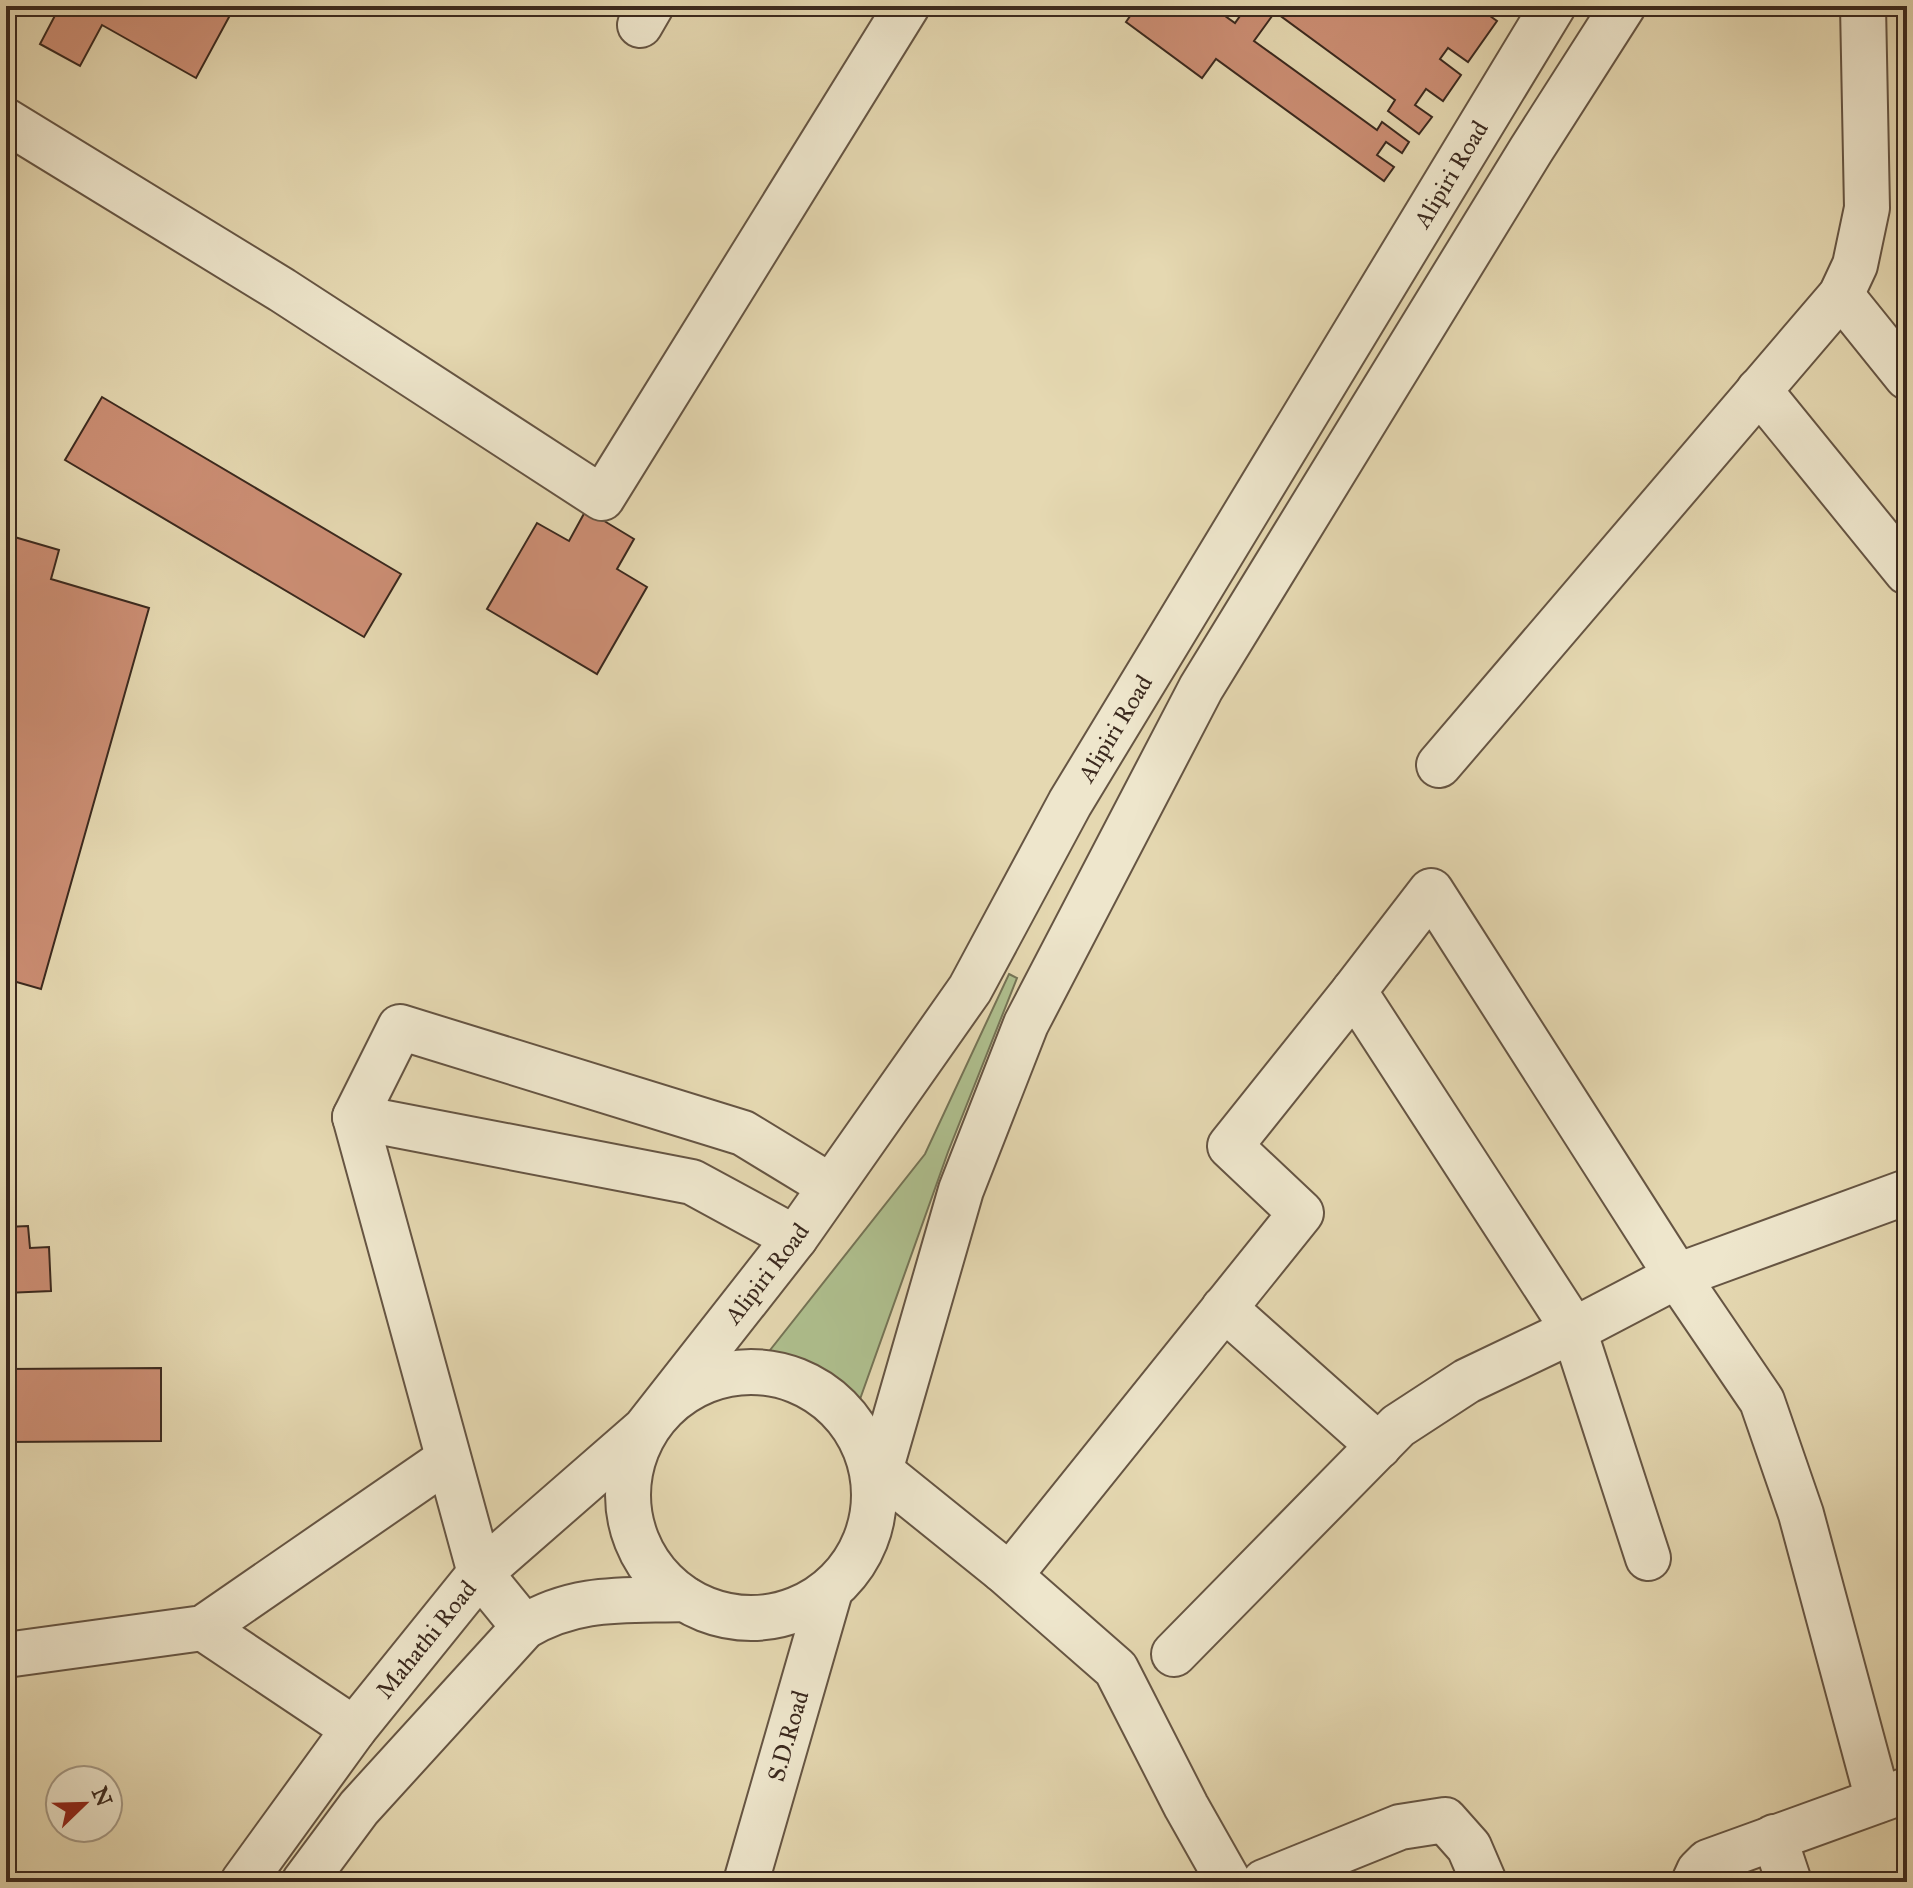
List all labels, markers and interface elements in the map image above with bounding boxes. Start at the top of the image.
street label: Alipiri Road [1407,115,1495,234]
street label: Alipiri Road [1071,670,1159,788]
street label: Alipiri Road [718,1218,816,1331]
street label: Mahathi Road [370,1574,483,1705]
street label: S.D.Road [761,1687,815,1785]
north arrow [44,1764,124,1844]
text: N [86,1783,118,1811]

